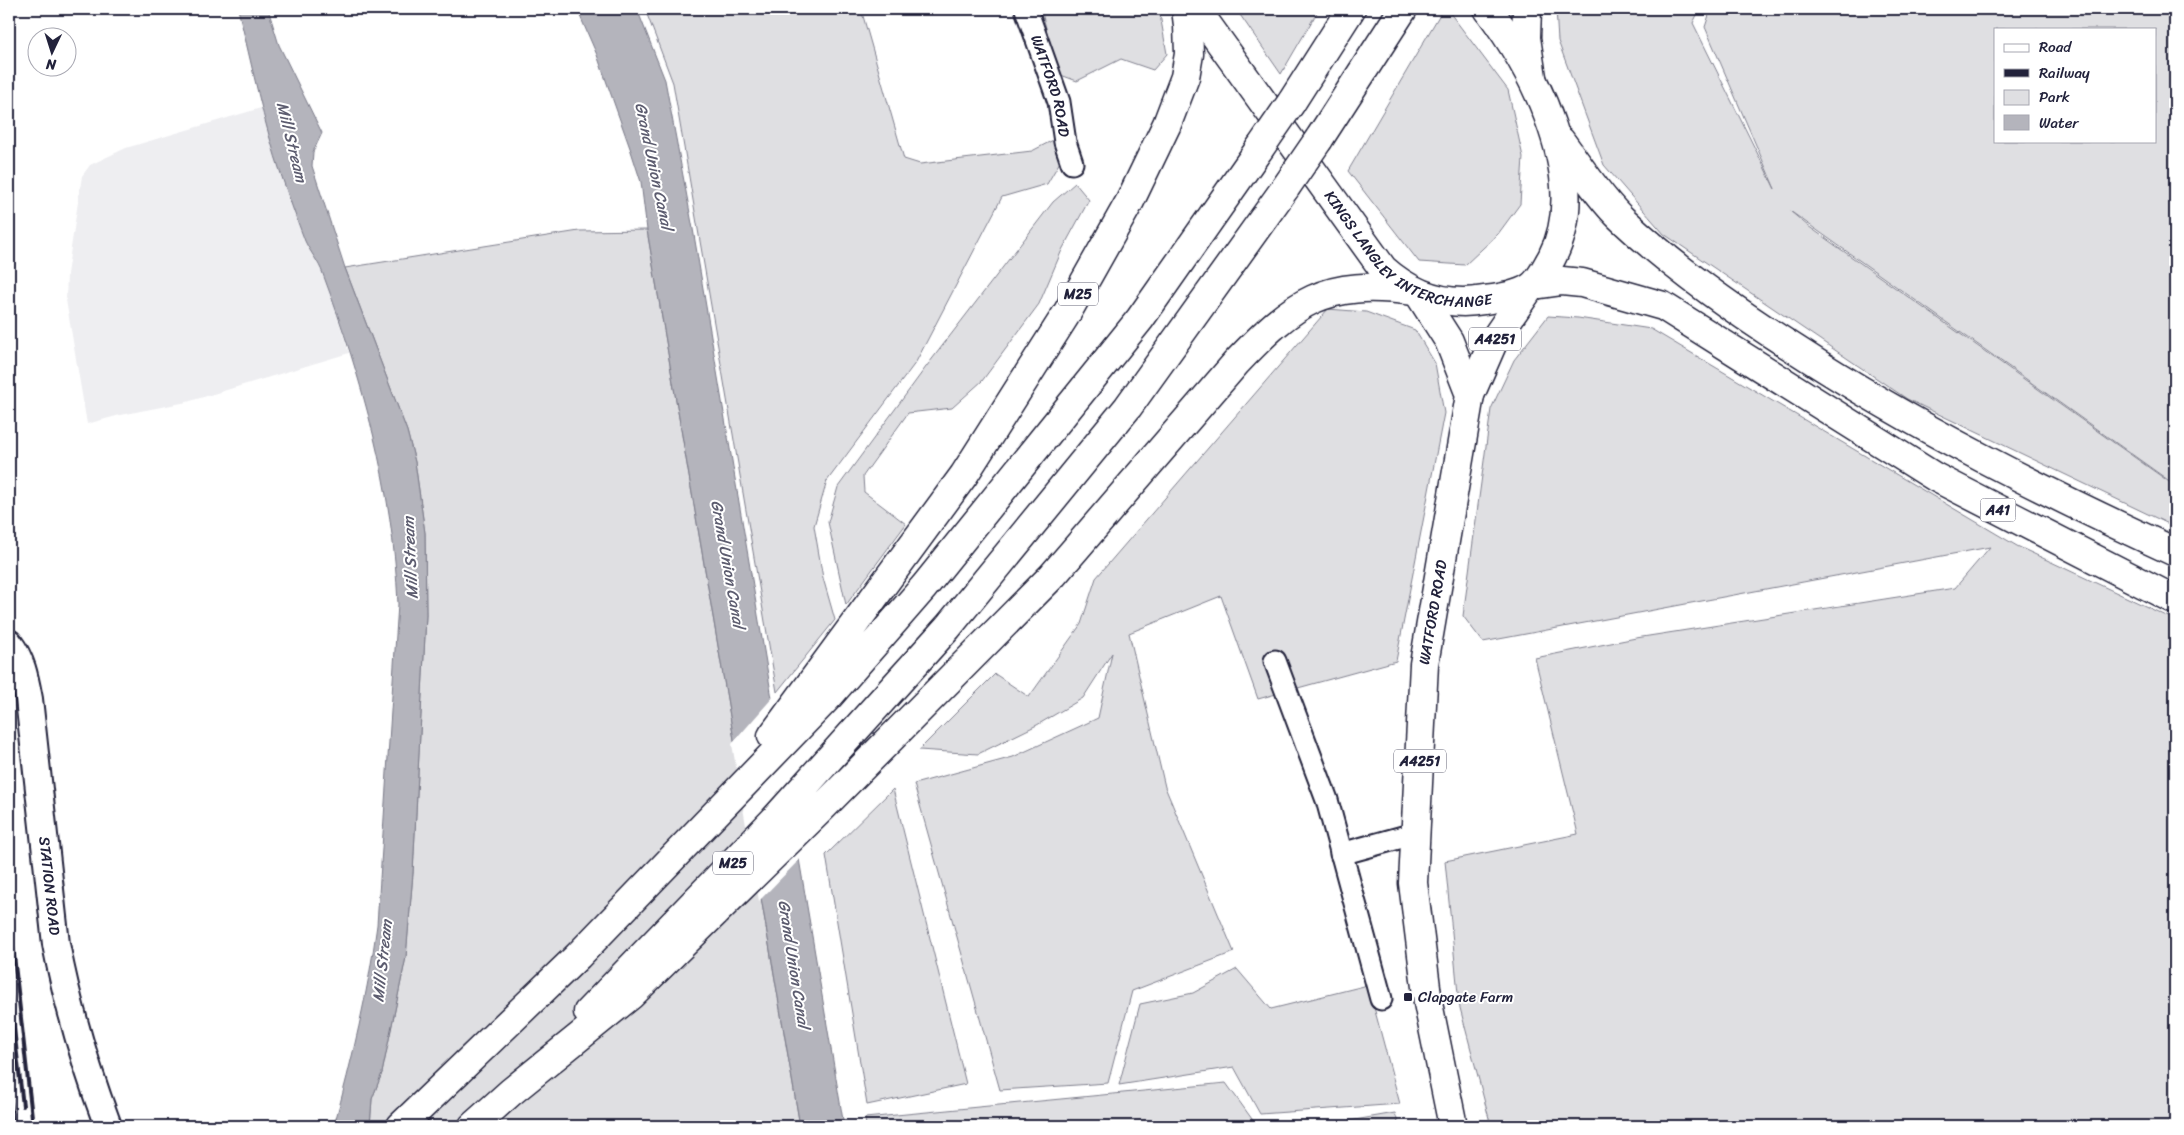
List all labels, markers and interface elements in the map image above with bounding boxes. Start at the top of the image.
north arrow [28,28,78,78]
legend [1994,28,2156,142]
street label: WATFORD ROAD [1023,31,1077,139]
text: Road [2039,34,2072,60]
text: N [45,52,58,77]
text: Railway [2039,60,2090,86]
text: Park [2039,84,2070,110]
water label: Mill Stream [268,99,316,187]
water label: Grand Union Canal [626,100,682,236]
text: Water [2039,110,2079,136]
street label: KINGS LANGLEY INTERCHANGE [1317,185,1495,315]
road number: M25 [1058,282,1098,306]
road number: A4251 [1469,328,1521,350]
water label: Grand Union Canal [702,498,754,634]
road number: A41 [1980,498,2016,522]
water label: Mill Stream [393,514,427,600]
street label: WATFORD ROAD [1411,558,1455,667]
road number: A4251 [1394,749,1446,772]
street label: STATION ROAD [31,835,68,937]
road number: M25 [713,851,753,874]
water label: Grand Union Canal [770,898,819,1034]
water label: Mill Stream [363,917,401,1003]
place label: Clapgate Farm [1418,984,1513,1010]
marker: Clapgate Farm [1402,991,1414,1003]

